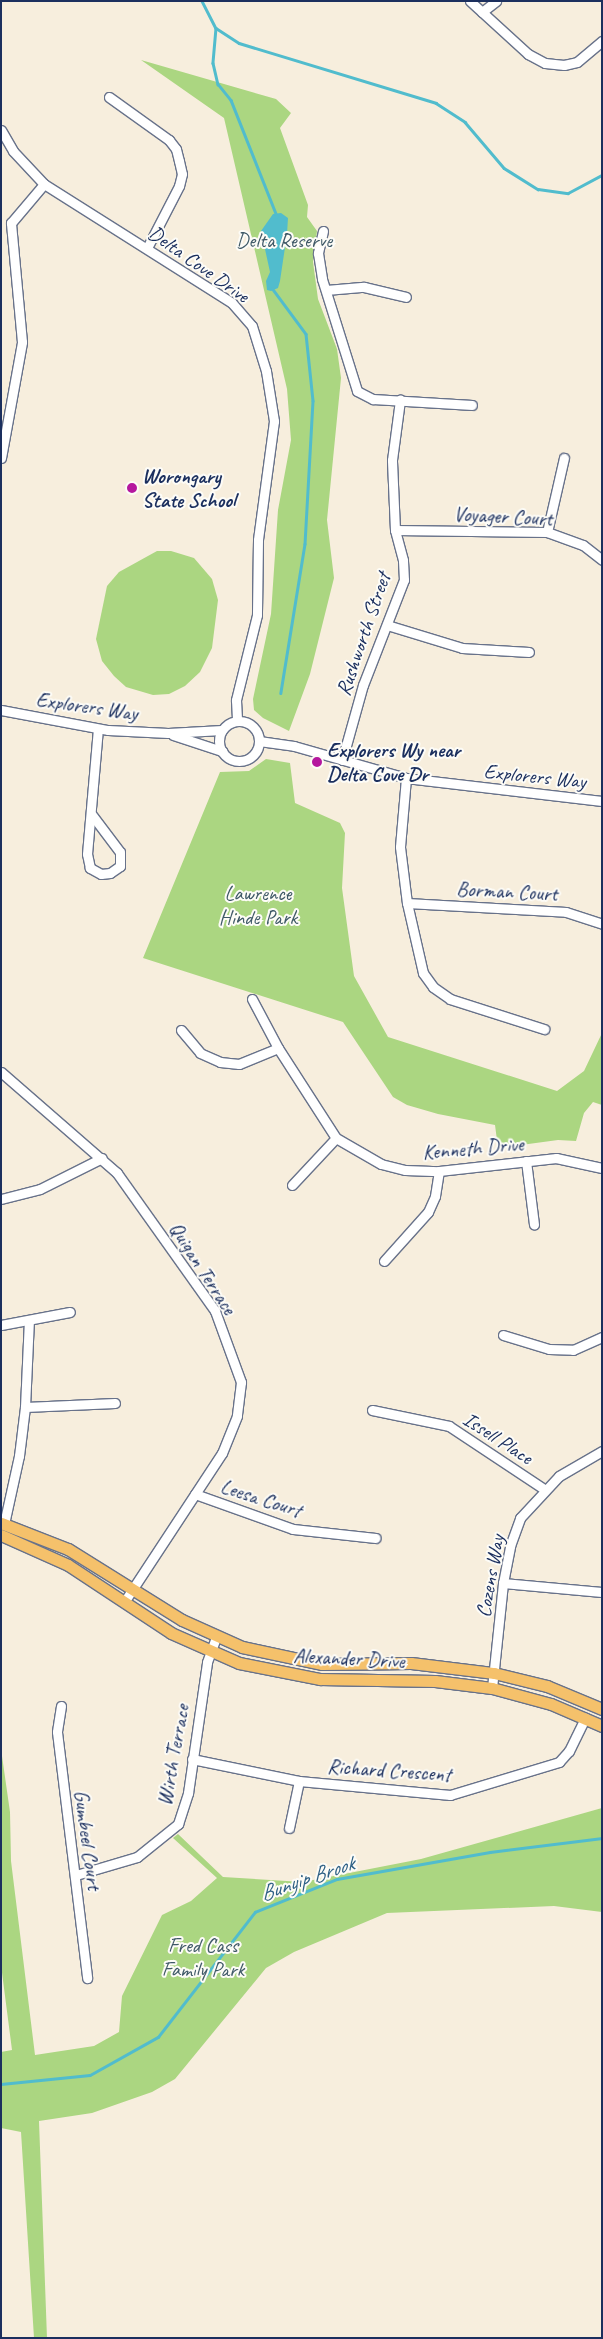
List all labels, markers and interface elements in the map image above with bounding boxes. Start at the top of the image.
street label: Delta Cove Drive [144,220,254,308]
park label: Delta Reserve [236,227,332,253]
place label: Worongary State School [142,463,234,513]
marker: Worongary State School [126,482,138,494]
street label: Voyager Court [453,501,553,531]
street label: Rushworth Street [330,569,396,699]
street label: Explorers Way [34,686,140,726]
place label: Explorers Wy near Delta Cove Dr [327,737,460,787]
marker: Explorers Wy near Delta Cove Dr [311,756,323,768]
street label: Explorers Way [483,758,587,794]
street label: Borman Court [456,876,558,906]
park label: Lawrence Hinde Park [219,880,297,930]
street label: Kenneth Drive [421,1131,525,1165]
street label: Quigan Terrace [164,1217,242,1319]
street label: Issell Place [458,1406,538,1470]
street label: Leesa Court [218,1473,304,1523]
street label: Cozens Way [470,1533,510,1619]
street label: Alexander Drive [293,1643,405,1673]
street label: Wirth Terrace [152,1703,194,1807]
street label: Richard Crescent [326,1753,452,1787]
street label: Gumbeel Court [69,1788,107,1892]
water label: Bunyip Brook [257,1851,357,1907]
park label: Fred Cass Family Park [162,1932,244,1982]

